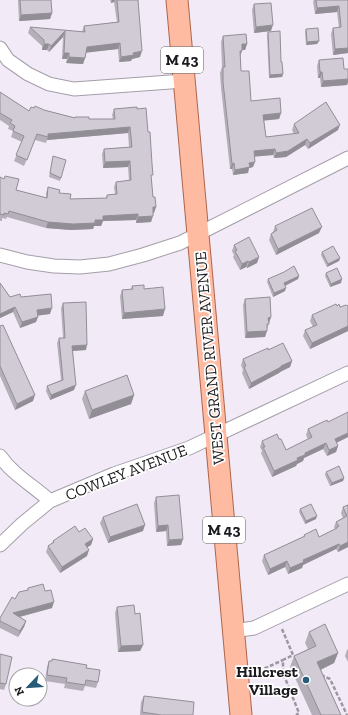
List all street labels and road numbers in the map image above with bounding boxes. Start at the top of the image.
road number: M 43 [161,47,203,73]
street label: WEST GRAND RIVER AVENUE [191,251,228,465]
street label: COWLEY AVENUE [63,440,190,504]
road number: M 43 [203,517,245,543]

